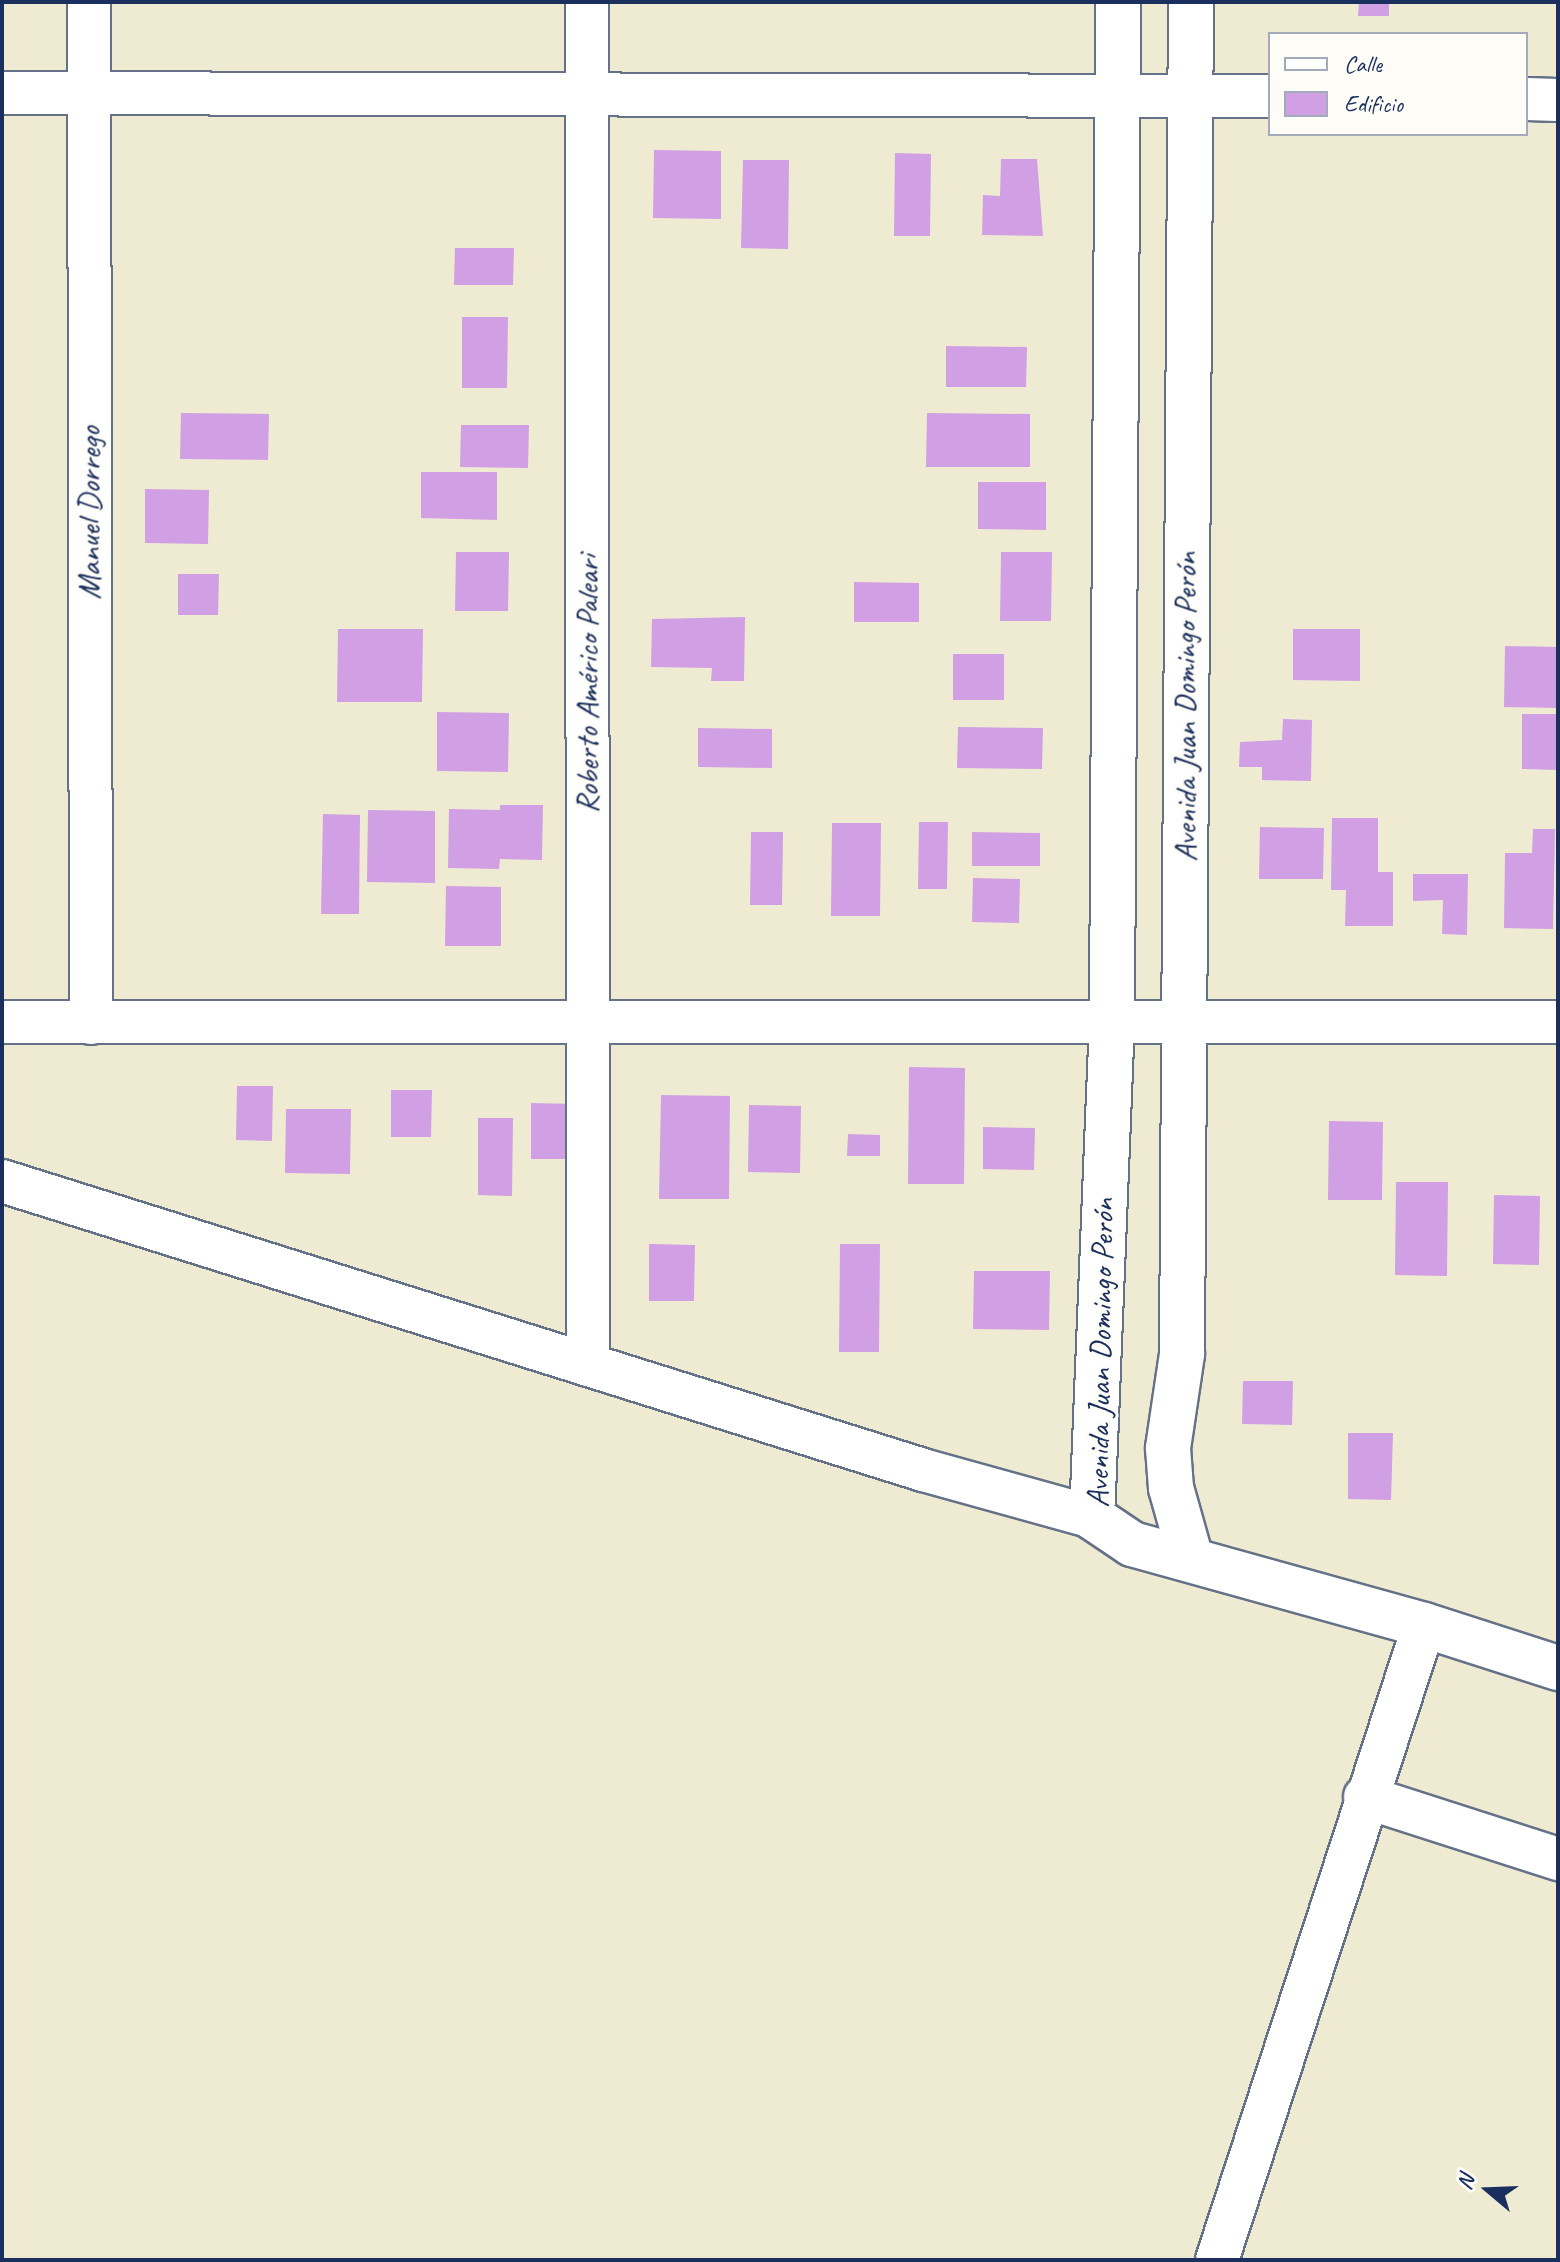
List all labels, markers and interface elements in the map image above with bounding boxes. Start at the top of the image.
legend [1268,32,1528,136]
text: Calle [1344,49,1382,79]
text: Edificio [1344,89,1403,119]
street label: Manuel Dorrego [71,426,109,600]
street label: Avenida Juan Domingo Perón [1167,553,1205,861]
street label: Roberto Américo Paleari [569,554,607,814]
street label: Avenida Juan Domingo Perón [1079,1199,1123,1507]
north arrow [1448,2150,1528,2230]
text: N [1450,2171,1481,2193]

